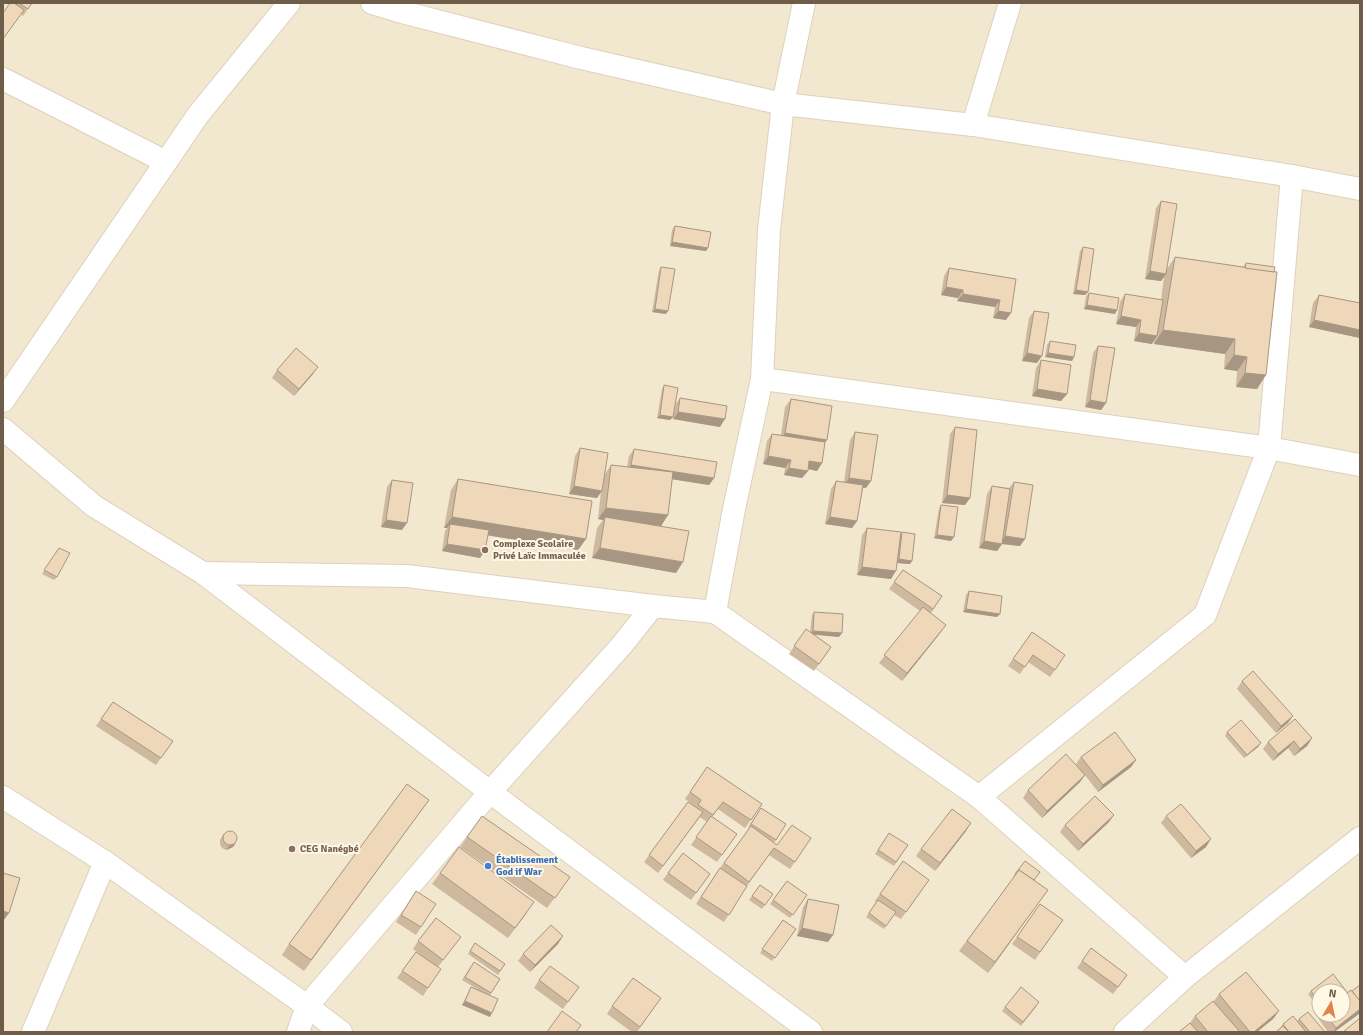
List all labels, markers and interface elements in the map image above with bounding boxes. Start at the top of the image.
place label: Complexe Scolaire Privé Laïc Immaculée [493,538,586,562]
marker: Complexe Scolaire Privé Laïc Immaculée [480,545,490,555]
place label: CEG Nanégbé [300,843,359,855]
marker: CEG Nanégbé [287,844,297,854]
place label: Établissement God if War [496,853,558,878]
marker: Établissement God if War [483,861,493,871]
north arrow [1311,983,1351,1023]
text: N [1328,987,1337,1001]

